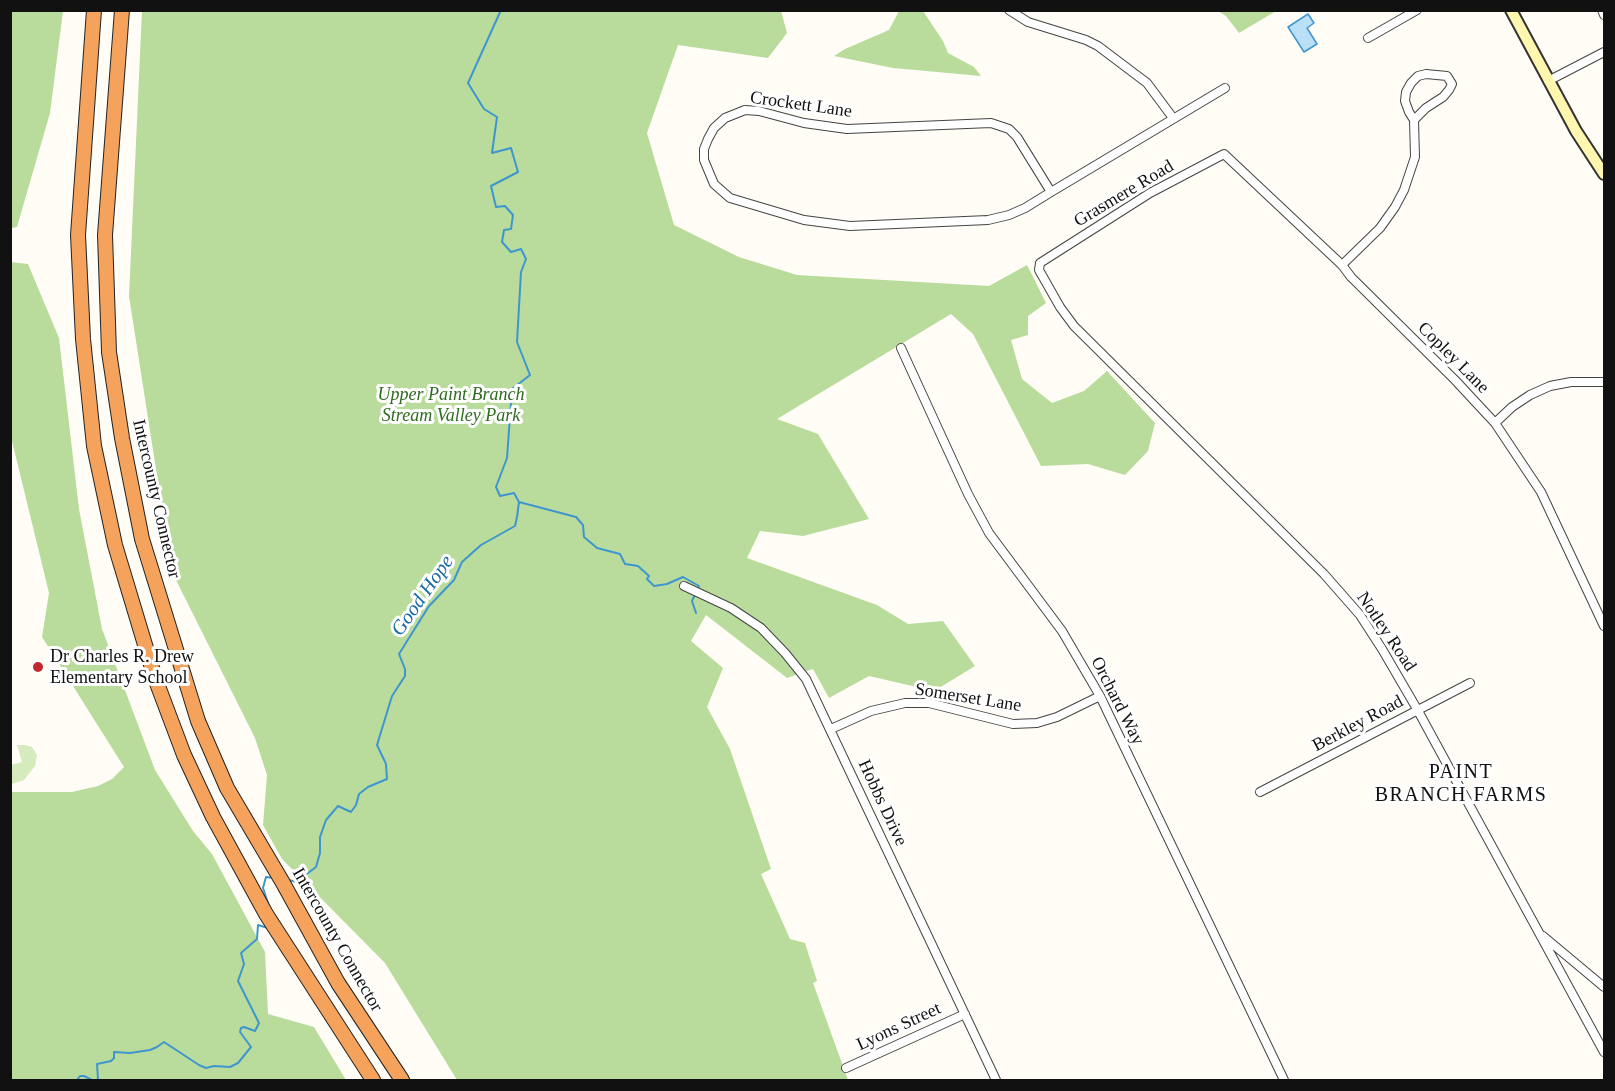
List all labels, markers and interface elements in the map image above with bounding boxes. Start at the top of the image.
street label: Crockett Lane [749,87,853,123]
street label: Grasmere Road [1070,156,1178,232]
street label: Copley Lane [1413,318,1493,398]
park label: Upper Paint Branch Stream Valley Park [378,384,524,426]
street label: Intercounty Connector [127,417,185,581]
water label: Good Hope [387,551,459,641]
street label: Notley Road [1351,588,1421,676]
place label: Dr Charles R. Drew Elementary School [50,646,194,688]
street label: Orchard Way [1086,653,1148,749]
marker: Dr Charles R. Drew Elementary School [31,660,45,674]
street label: Somerset Lane [913,679,1023,717]
street label: Berkley Road [1309,691,1407,757]
street label: Hobbs Drive [853,757,911,849]
district label: PAINT BRANCH FARMS [1375,761,1547,808]
street label: Intercounty Connector [287,864,387,1016]
street label: Lyons Street [853,998,945,1056]

